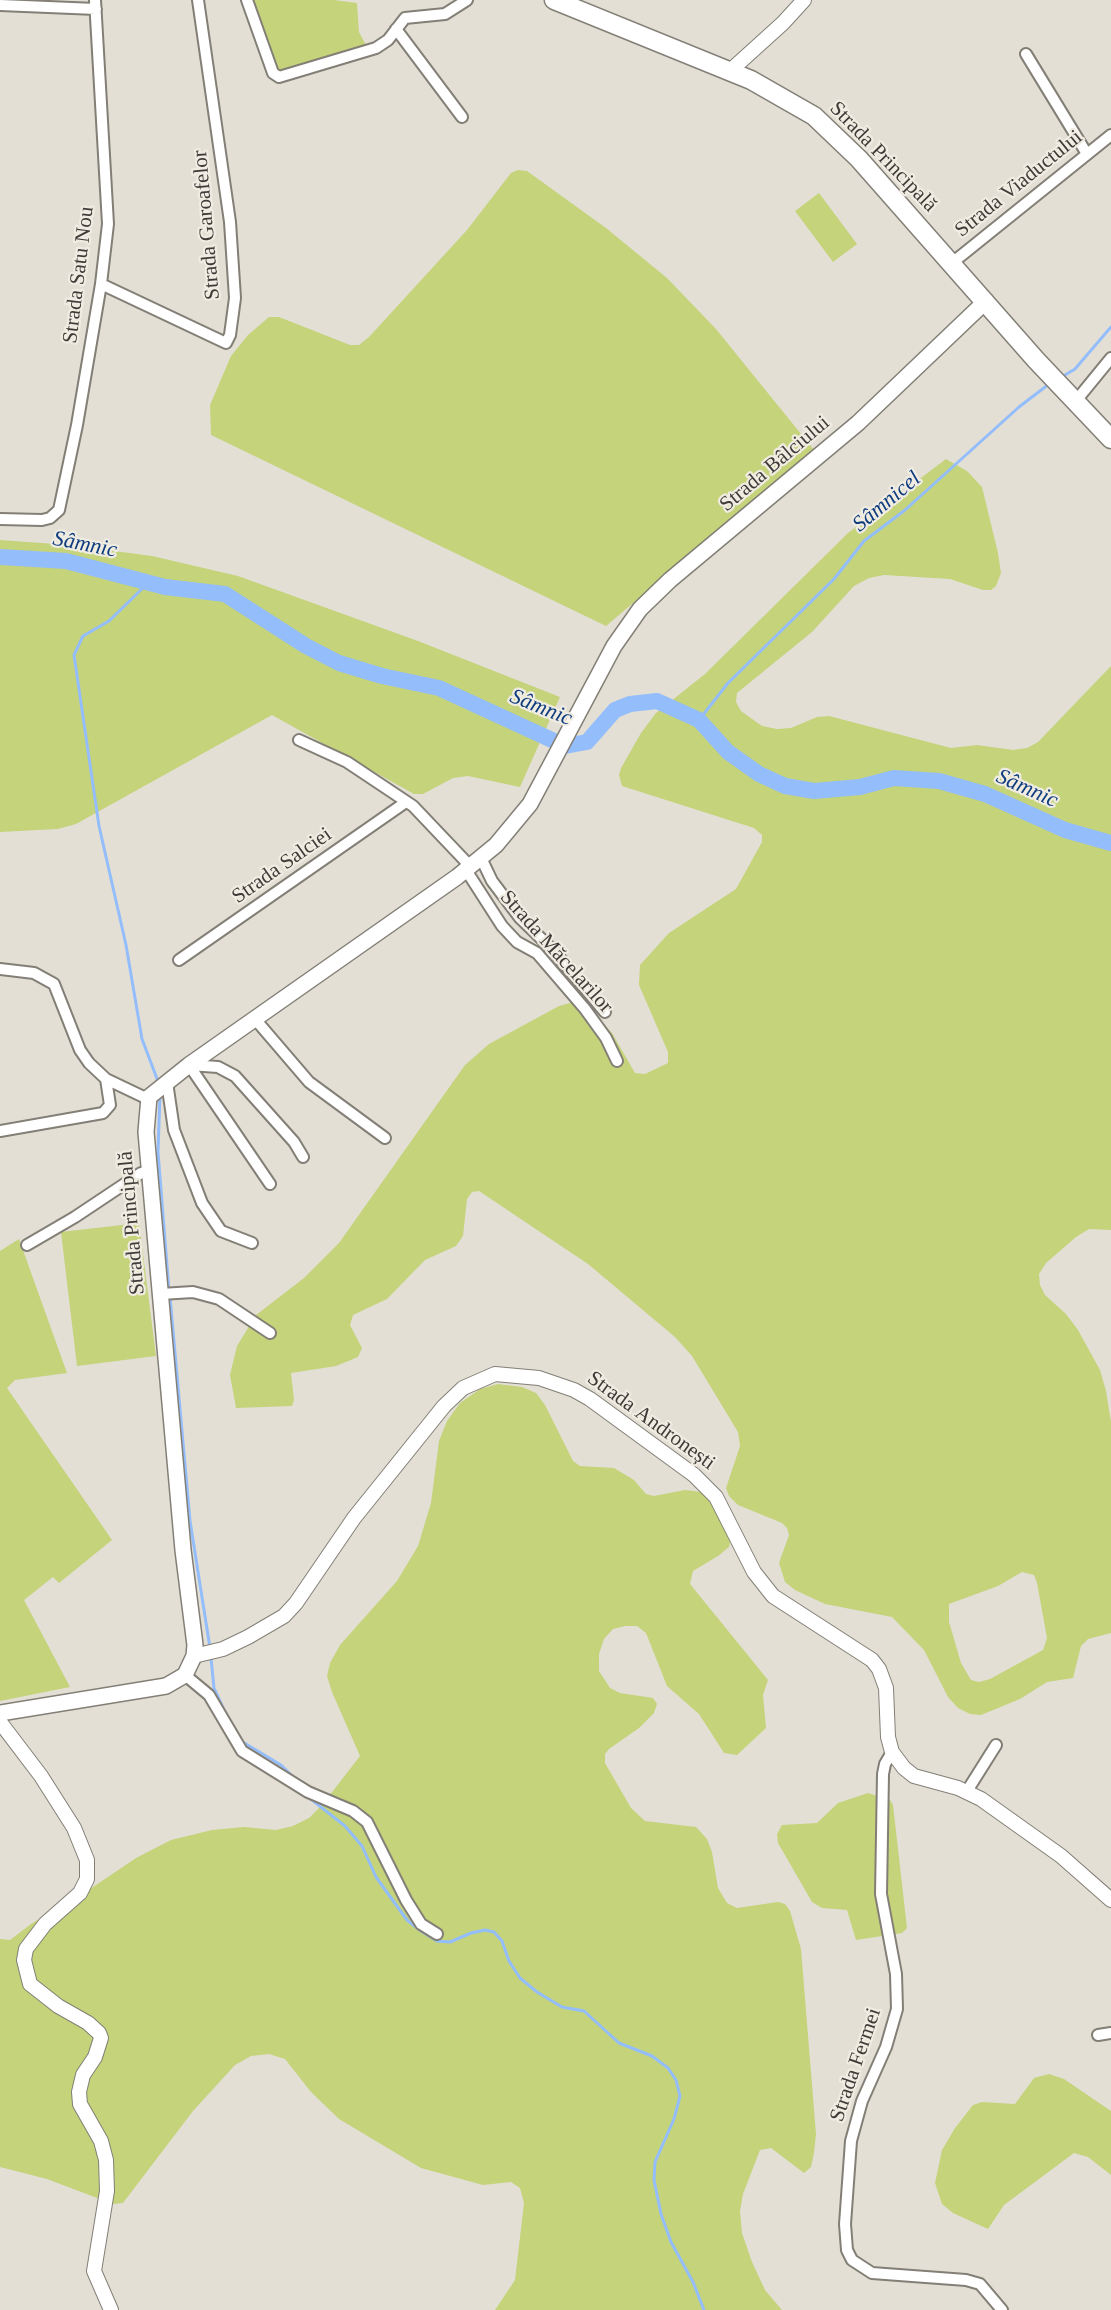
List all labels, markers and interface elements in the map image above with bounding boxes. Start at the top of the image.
street label: Strada Principală [824,96,942,218]
street label: Strada Viaductului [950,125,1088,243]
street label: Strada Garoafelor [188,149,226,301]
street label: Strada Satu Nou [58,205,100,345]
street label: Strada Bâlciului [715,411,835,517]
water label: Sâmnicel [848,466,926,538]
water label: Sâmnic [51,526,119,564]
water label: Sâmnic [506,684,576,732]
water label: Sâmnic [992,764,1062,814]
street label: Strada Salciei [227,822,337,910]
street label: Strada Măcelarilor [494,885,618,1019]
street label: Strada Principală [113,1150,151,1296]
street label: Strada Andronești [582,1366,720,1476]
street label: Strada Fermei [825,2005,887,2125]

